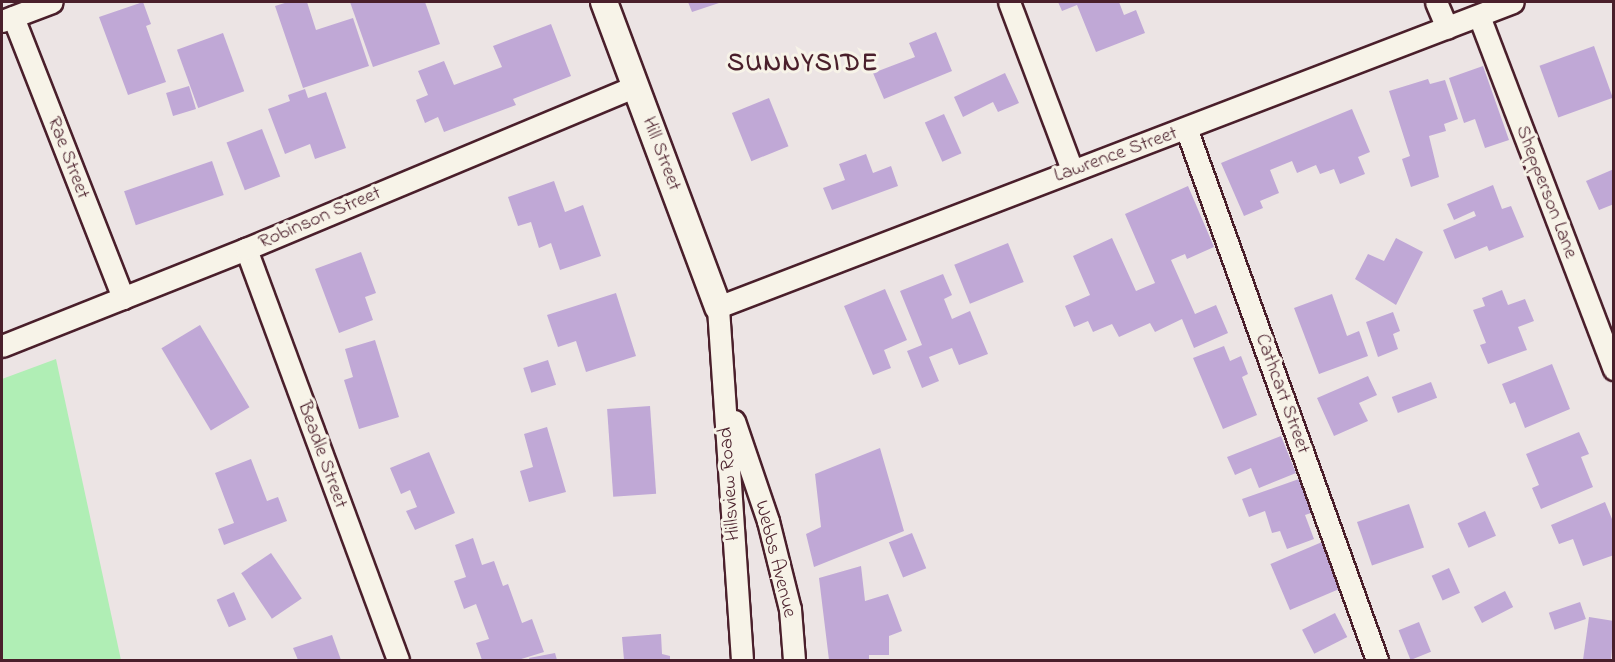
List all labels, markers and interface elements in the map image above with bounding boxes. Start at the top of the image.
district label: SUNNYSIDE [727,49,879,81]
street label: Rae Street [41,113,95,203]
street label: Hill Street [636,114,686,194]
street label: Lawrence Street [1051,122,1181,188]
street label: Shepperson Lane [1510,122,1582,262]
street label: Robinson Street [255,181,385,255]
street label: Cathcart Street [1249,331,1315,457]
street label: Beadle Street [292,398,352,512]
street label: Hillsview Road [714,426,746,542]
street label: Webbs Avenue [749,498,801,620]

